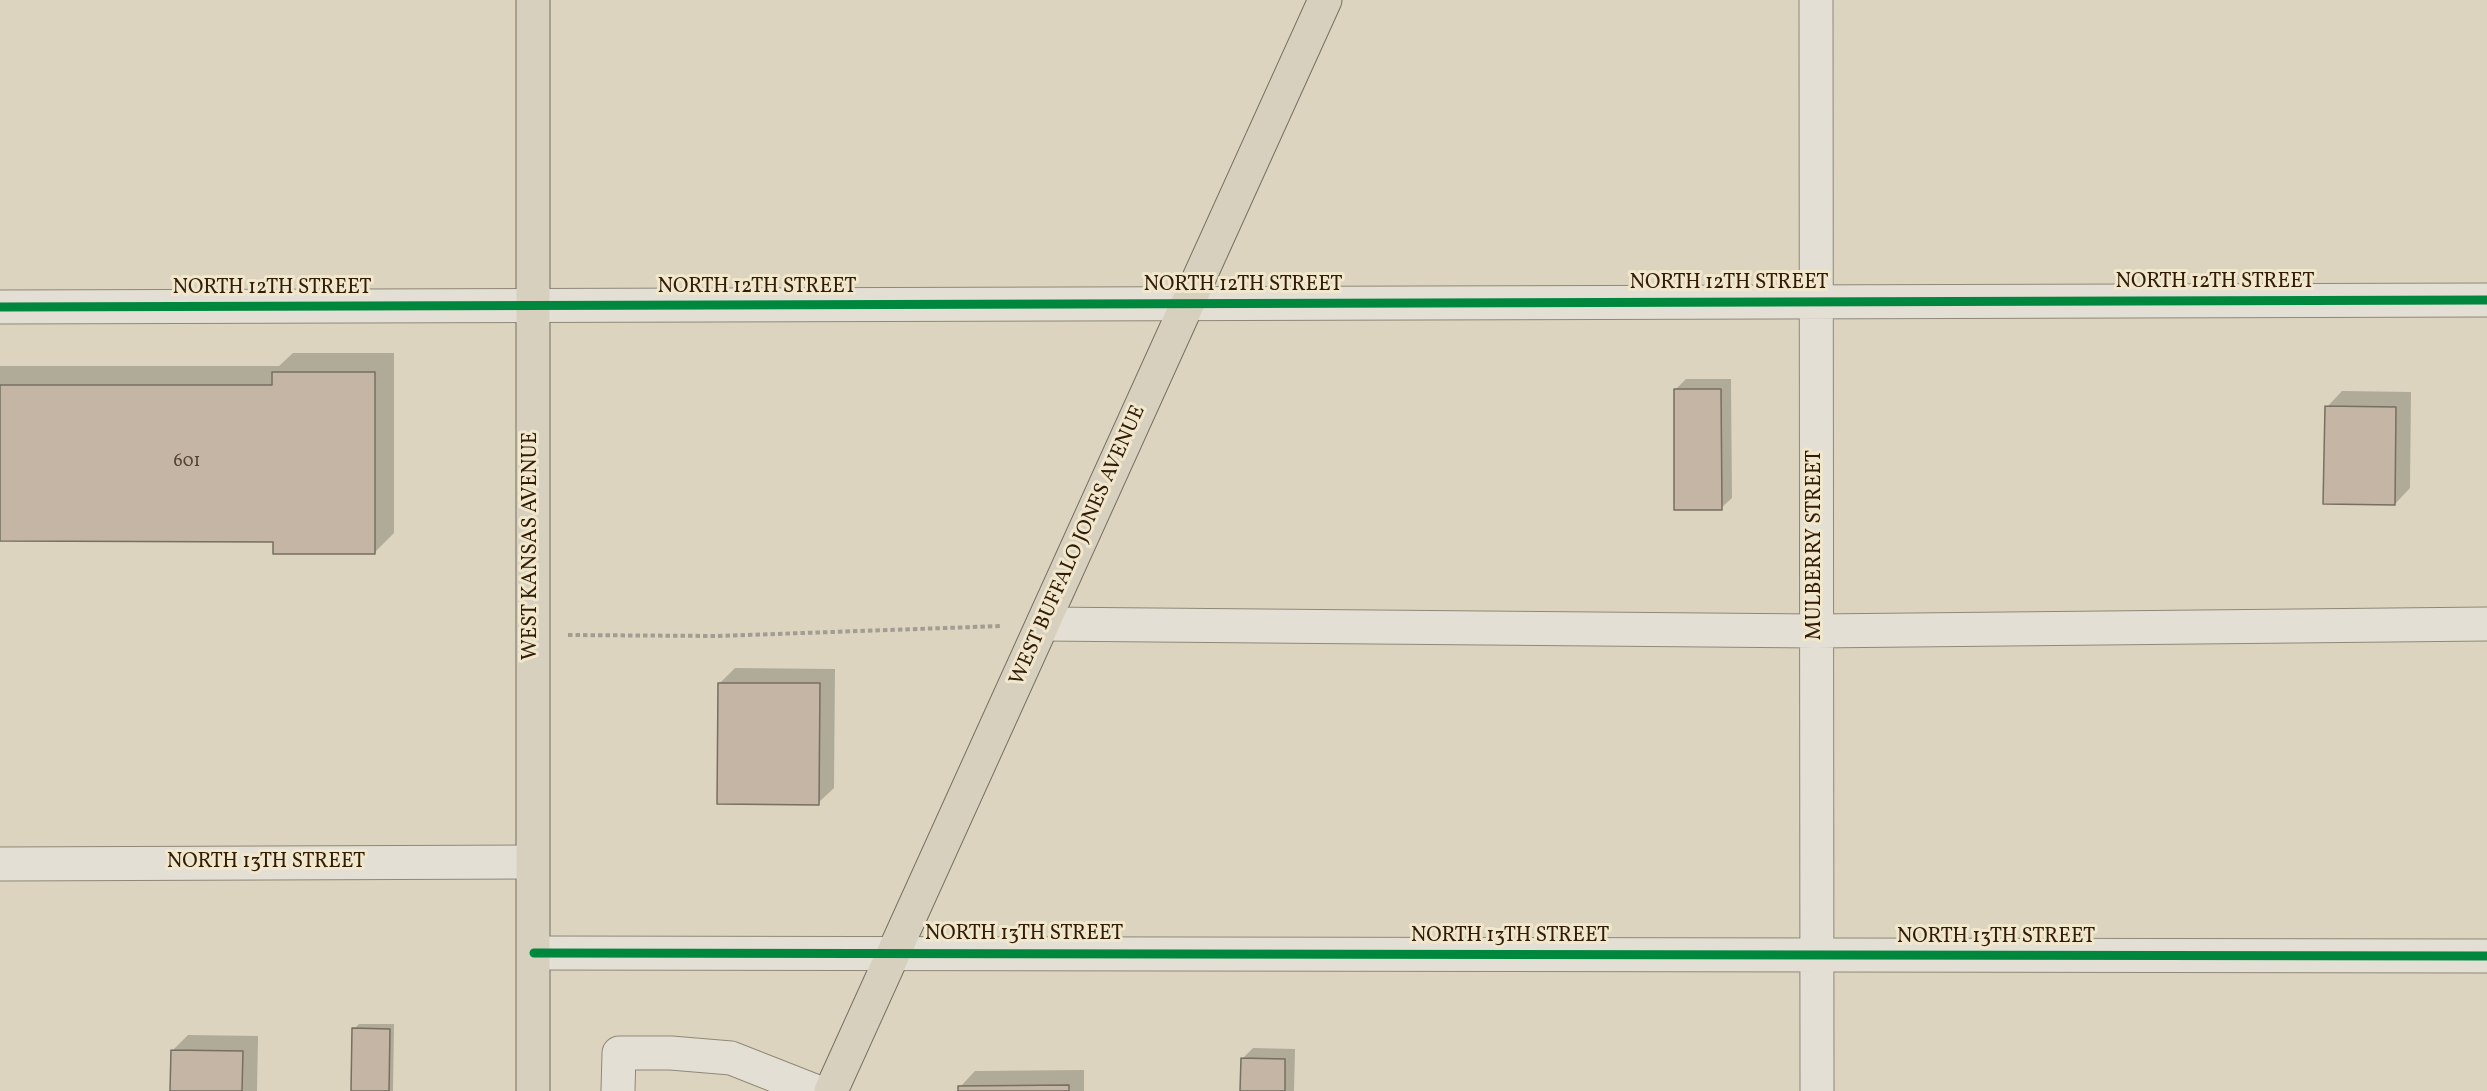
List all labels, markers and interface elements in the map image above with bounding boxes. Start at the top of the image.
street label: NORTH 12TH STREET [2115,270,2315,296]
street label: NORTH 12TH STREET [1629,271,1829,297]
street label: NORTH 12TH STREET [1143,273,1343,299]
street label: NORTH 12TH STREET [657,275,857,301]
street label: NORTH 12TH STREET [172,276,372,302]
street label: WEST BUFFALO JONES AVENUE [1006,402,1152,690]
street label: WEST KANSAS AVENUE [519,432,545,660]
street label: MULBERRY STREET [1803,450,1829,640]
house number: 601 [174,452,200,474]
street label: NORTH 13TH STREET [167,850,365,876]
street label: NORTH 13TH STREET [925,922,1123,948]
street label: NORTH 13TH STREET [1411,924,1609,950]
street label: NORTH 13TH STREET [1897,925,2095,951]

